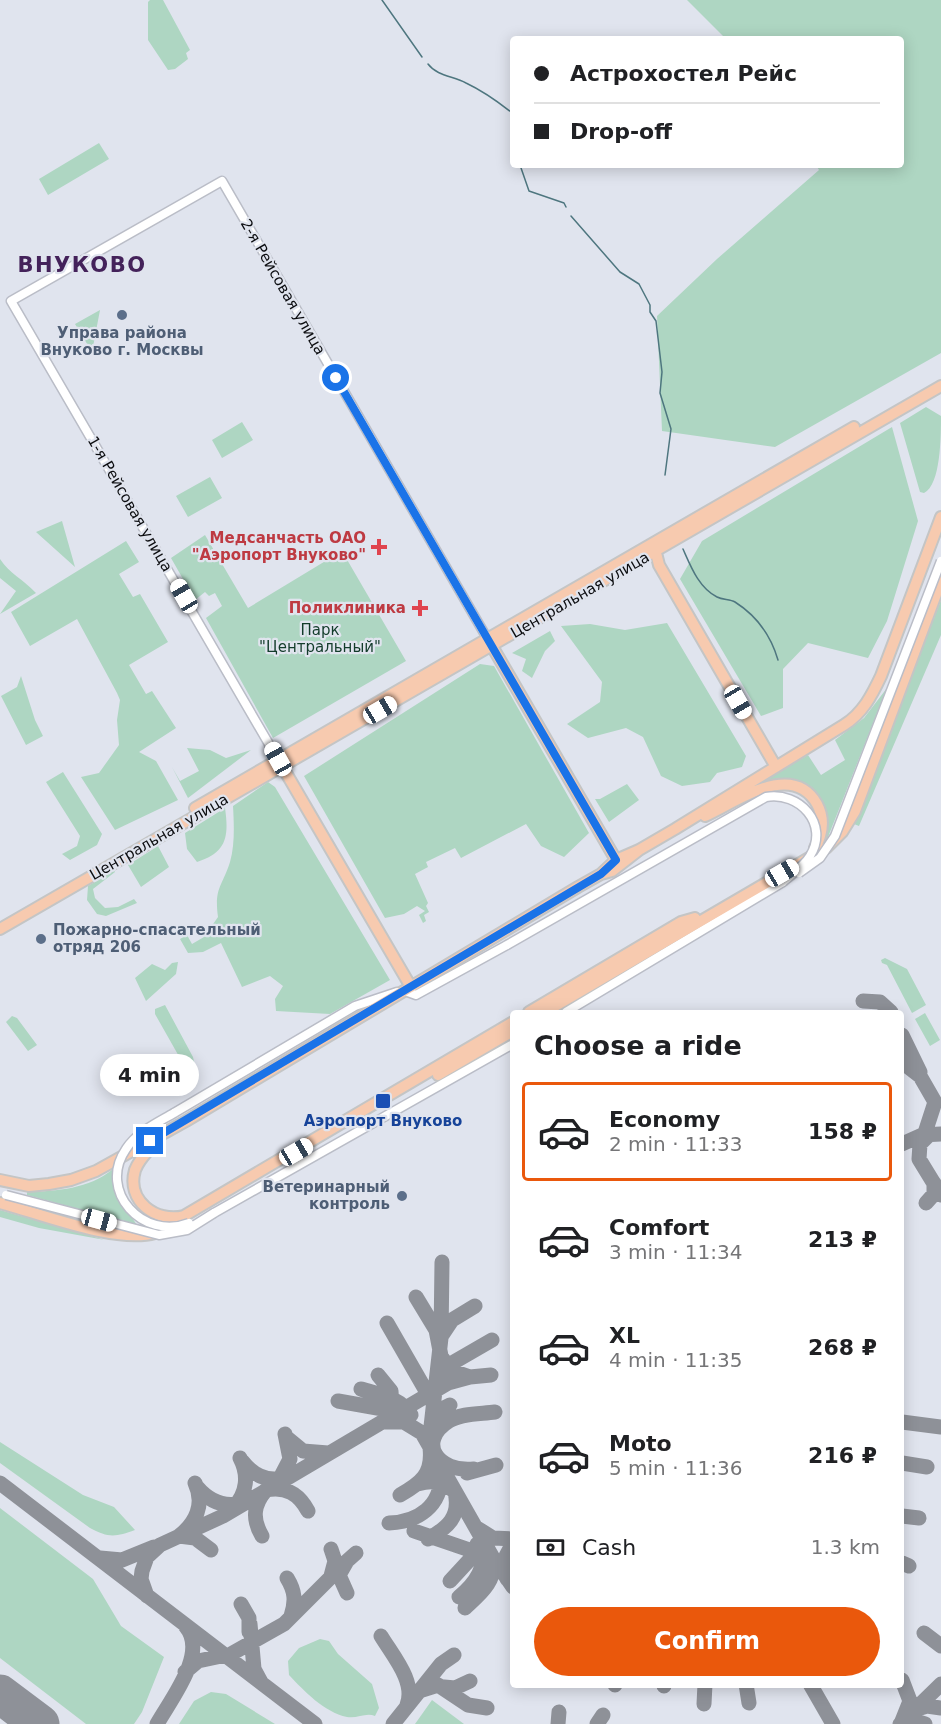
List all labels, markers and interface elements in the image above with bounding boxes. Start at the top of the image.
text: Астрохостел Рейс [570,61,797,86]
text: Drop-off [570,119,672,144]
street label: 2-я Рейсовая улица [237,216,329,358]
district label: ВНУКОВО [17,253,147,277]
marker: Управа района Внуково г. Москвы [115,308,129,322]
place label: Управа района Внуково г. Москвы [40,324,204,359]
route start [322,364,349,391]
street label: 1-я Рейсовая улица [84,433,176,575]
place label: Медсанчасть ОАО "Аэропорт Внуково" [192,529,366,564]
marker: Медсанчасть ОАО "Аэропорт Внуково" [370,538,388,556]
street label: Центральная улица [508,548,652,642]
car [167,576,201,616]
place label: Поликлиника [289,599,406,617]
marker: Поликлиника [411,599,429,617]
park label: Парк "Центральный" [259,621,381,656]
car [721,682,755,722]
car [360,693,400,727]
car [261,739,295,779]
street label: Центральная улица [87,790,231,884]
car [762,856,802,890]
place label: Пожарно-спасательный отряд 206 [53,921,261,956]
marker: Пожарно-спасательный отряд 206 [34,932,48,946]
text: Choose a ride [534,1030,742,1061]
callout: 4 min [100,1054,200,1096]
text: 4 min [118,1063,181,1087]
marker: Аэропорт Внуково [374,1092,392,1110]
icon: car [537,1105,591,1159]
text: Economy [609,1107,720,1132]
place label: Аэропорт Внуково [304,1112,462,1130]
text: 158 ₽ [808,1119,877,1144]
route end [136,1127,163,1154]
text: 2 min · 11:33 [609,1132,743,1156]
car [276,1135,316,1169]
place label: Ветеринарный контроль [263,1178,390,1213]
marker: Ветеринарный контроль [395,1189,409,1203]
car [79,1207,119,1233]
icon: car [537,1213,591,1267]
text: Comfort [609,1215,709,1240]
text: 213 ₽ [808,1227,877,1252]
text: 3 min · 11:34 [609,1240,743,1264]
icon: car [537,1321,591,1375]
text: XL [609,1323,640,1348]
text: 268 ₽ [808,1335,877,1360]
text: 4 min · 11:35 [609,1348,743,1372]
icon: car [537,1429,591,1483]
text: Moto [609,1431,672,1456]
text: 216 ₽ [808,1443,877,1468]
text: 5 min · 11:36 [609,1456,743,1480]
icon: cash [534,1531,567,1564]
text: Cash [582,1535,636,1560]
text: 1.3 km [811,1535,880,1559]
button: Confirm [534,1607,880,1676]

